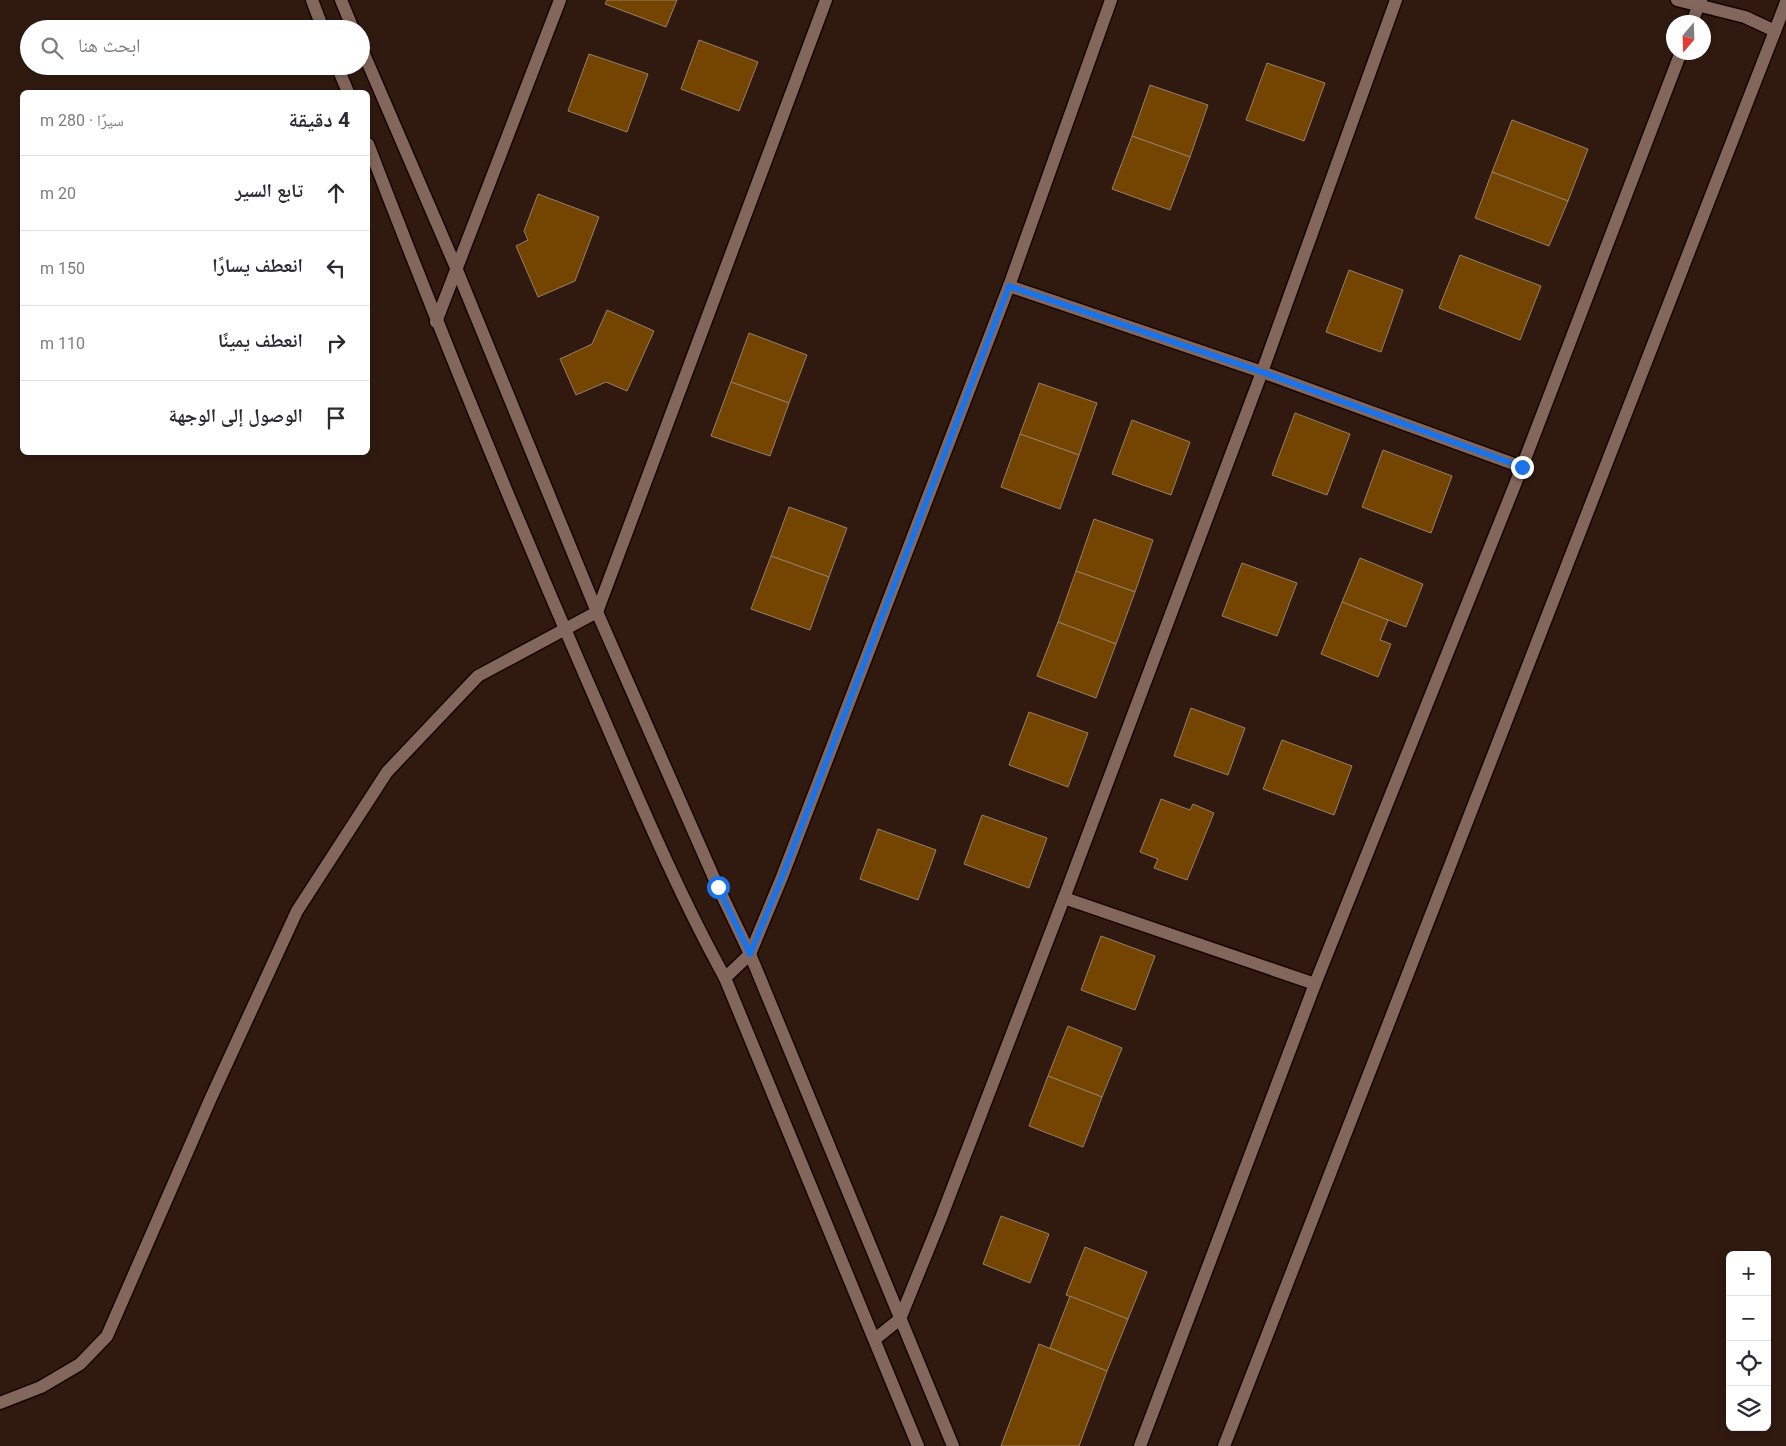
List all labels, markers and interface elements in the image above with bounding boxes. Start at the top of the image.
north arrow [1666,15,1711,60]
search box [20,20,370,75]
icon: search [38,34,66,62]
text: ابحث هنا [78,34,141,57]
text: 4 دقيقة [289,108,350,132]
text: سيرًا · 280 m [40,111,124,130]
text: تابع السير [235,179,303,202]
icon: ahead [322,179,350,207]
text: 20 m [40,184,76,203]
text: انعطف يسارًا [212,254,303,277]
icon: left [322,254,350,282]
text: 150 m [40,259,85,278]
text: انعطف يمينًا [218,329,303,352]
icon: right [322,329,350,357]
text: 110 m [40,334,85,353]
text: الوصول إلى الوجهة [169,404,303,427]
icon: arrive [322,404,350,432]
route end [1511,456,1534,479]
route start [707,876,730,899]
map controls [1726,1251,1771,1431]
button: + [1726,1251,1771,1296]
button: − [1726,1296,1771,1341]
button: locate [1726,1341,1771,1386]
button: layers [1726,1386,1771,1431]

